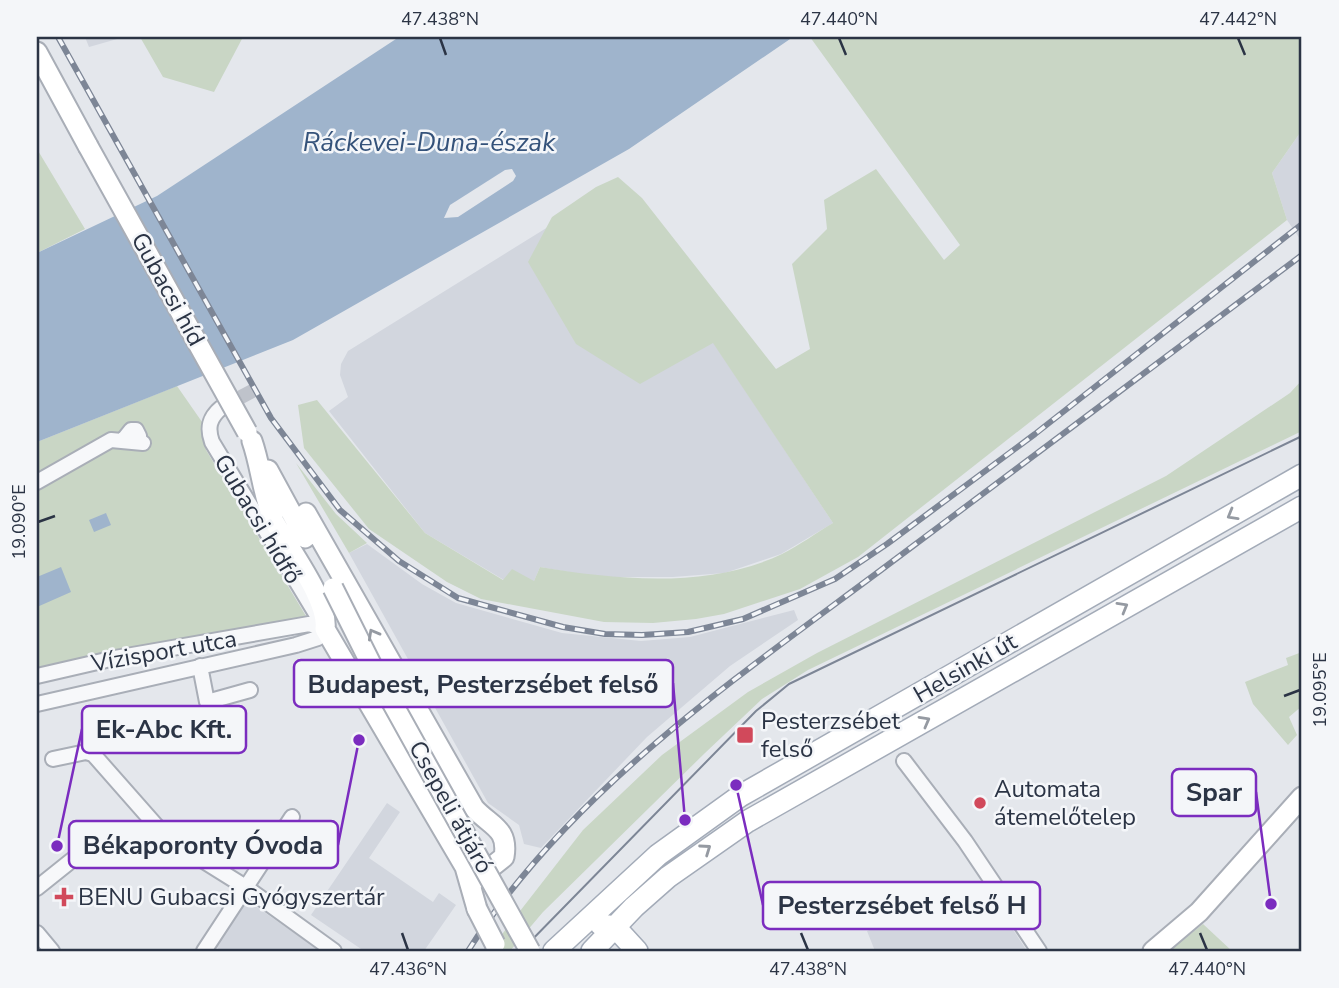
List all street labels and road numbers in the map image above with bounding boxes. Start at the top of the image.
street label: Gubacsi híd [124,226,212,352]
street label: Gubacsi hídfő [207,448,309,590]
street label: Vízisport utca [88,622,239,680]
street label: Helsinki út [907,625,1023,710]
street label: Csepeli átjáró [401,735,501,879]

